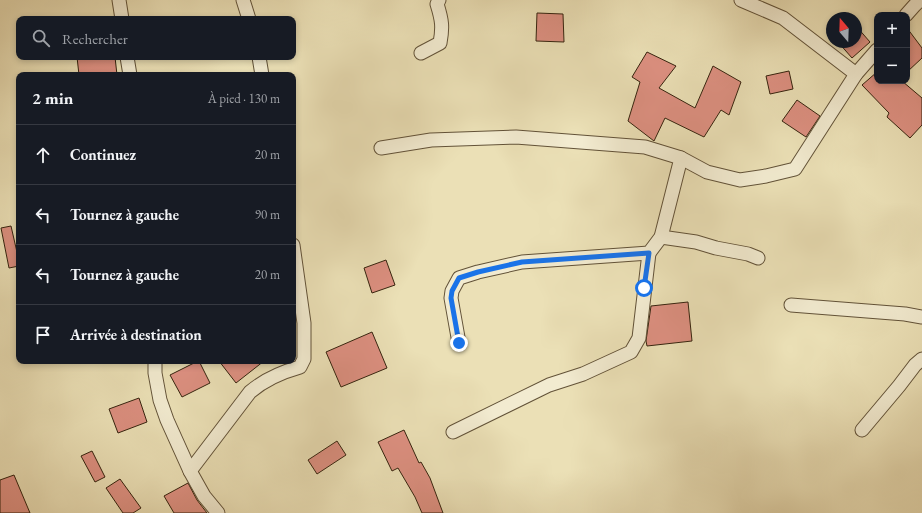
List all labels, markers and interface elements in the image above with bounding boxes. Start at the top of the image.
north arrow [826,12,862,48]
map controls [874,12,910,84]
button: + [874,12,910,48]
search box [16,16,296,60]
icon: search [30,27,52,49]
text: Rechercher [62,29,128,48]
button: − [874,48,910,84]
text: 2 min [32,87,73,109]
text: À pied · 130 m [208,90,280,107]
icon: ahead [32,144,54,166]
text: Continuez [70,145,136,164]
text: 20 m [255,146,280,163]
icon: left [32,204,54,226]
text: Tournez à gauche [70,205,179,224]
text: 90 m [255,206,280,223]
icon: left [32,264,54,286]
text: Tournez à gauche [70,265,179,284]
text: 20 m [255,266,280,283]
route start [635,279,653,297]
icon: arrive [32,324,54,346]
text: Arrivée à destination [70,325,202,344]
route end [450,334,468,352]

